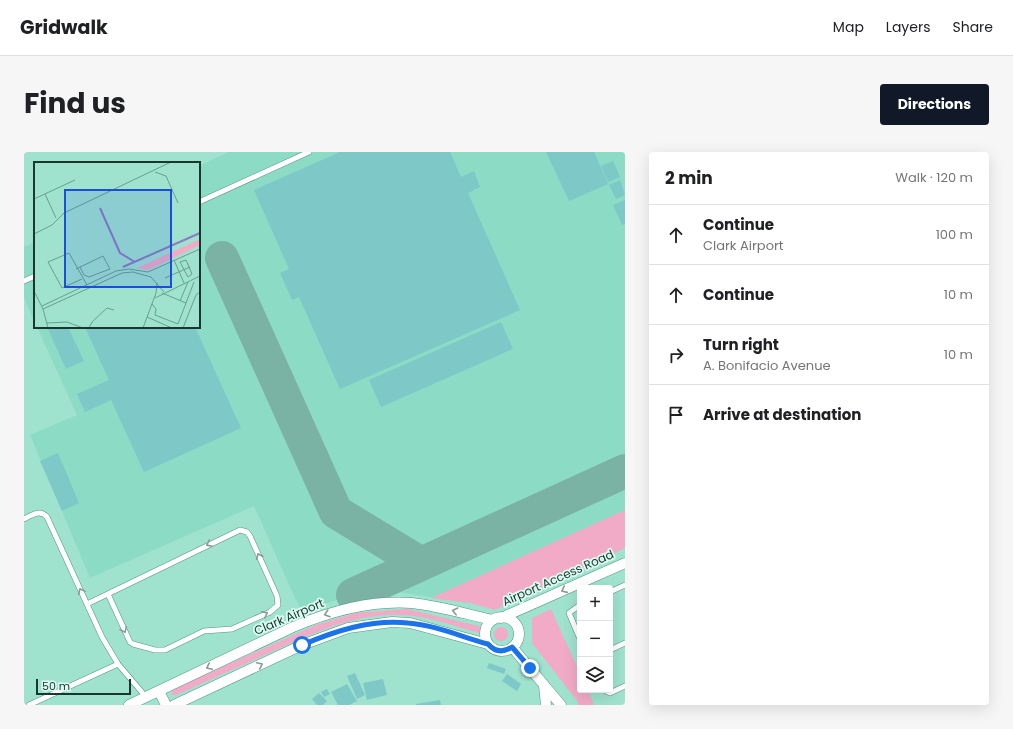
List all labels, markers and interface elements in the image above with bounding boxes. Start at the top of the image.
text: Gridwalk [20,14,108,41]
text: Map [833,17,864,37]
text: Layers [886,17,930,37]
text: Share [952,17,993,37]
text: Find us [24,84,126,123]
button: Directions [880,84,989,125]
inset map [34,162,200,328]
text: 2 min [665,166,713,190]
text: Walk · 120 m [895,168,973,187]
text: Continue [703,214,774,235]
icon: ahead [665,224,687,246]
text: 100 m [936,225,973,244]
text: Clark Airport [703,236,784,255]
icon: ahead [665,284,687,306]
text: Continue [703,284,774,305]
text: 10 m [944,285,973,304]
text: Turn right [703,334,779,355]
icon: right [665,344,687,366]
text: 10 m [944,345,973,364]
text: A. Bonifacio Avenue [703,356,831,375]
icon: arrive [665,404,687,426]
text: Arrive at destination [703,404,861,425]
one-way arrow [205,540,213,547]
street label: Airport Access Road [499,545,616,610]
one-way arrow [256,553,264,561]
one-way arrow [560,585,568,593]
map controls [577,585,613,693]
button: + [577,585,613,621]
one-way arrow [78,588,86,596]
street label: Clark Airport [251,594,326,639]
one-way arrow [452,608,458,616]
one-way arrow [324,609,331,618]
one-way arrow [261,611,268,619]
button: − [577,621,613,657]
one-way arrow [120,626,128,633]
route start [293,636,311,654]
button: layers [577,657,613,693]
route end [521,659,539,677]
one-way arrow [205,662,213,670]
one-way arrow [255,662,263,670]
scale bar [36,677,131,696]
text: 50 m [42,678,70,694]

